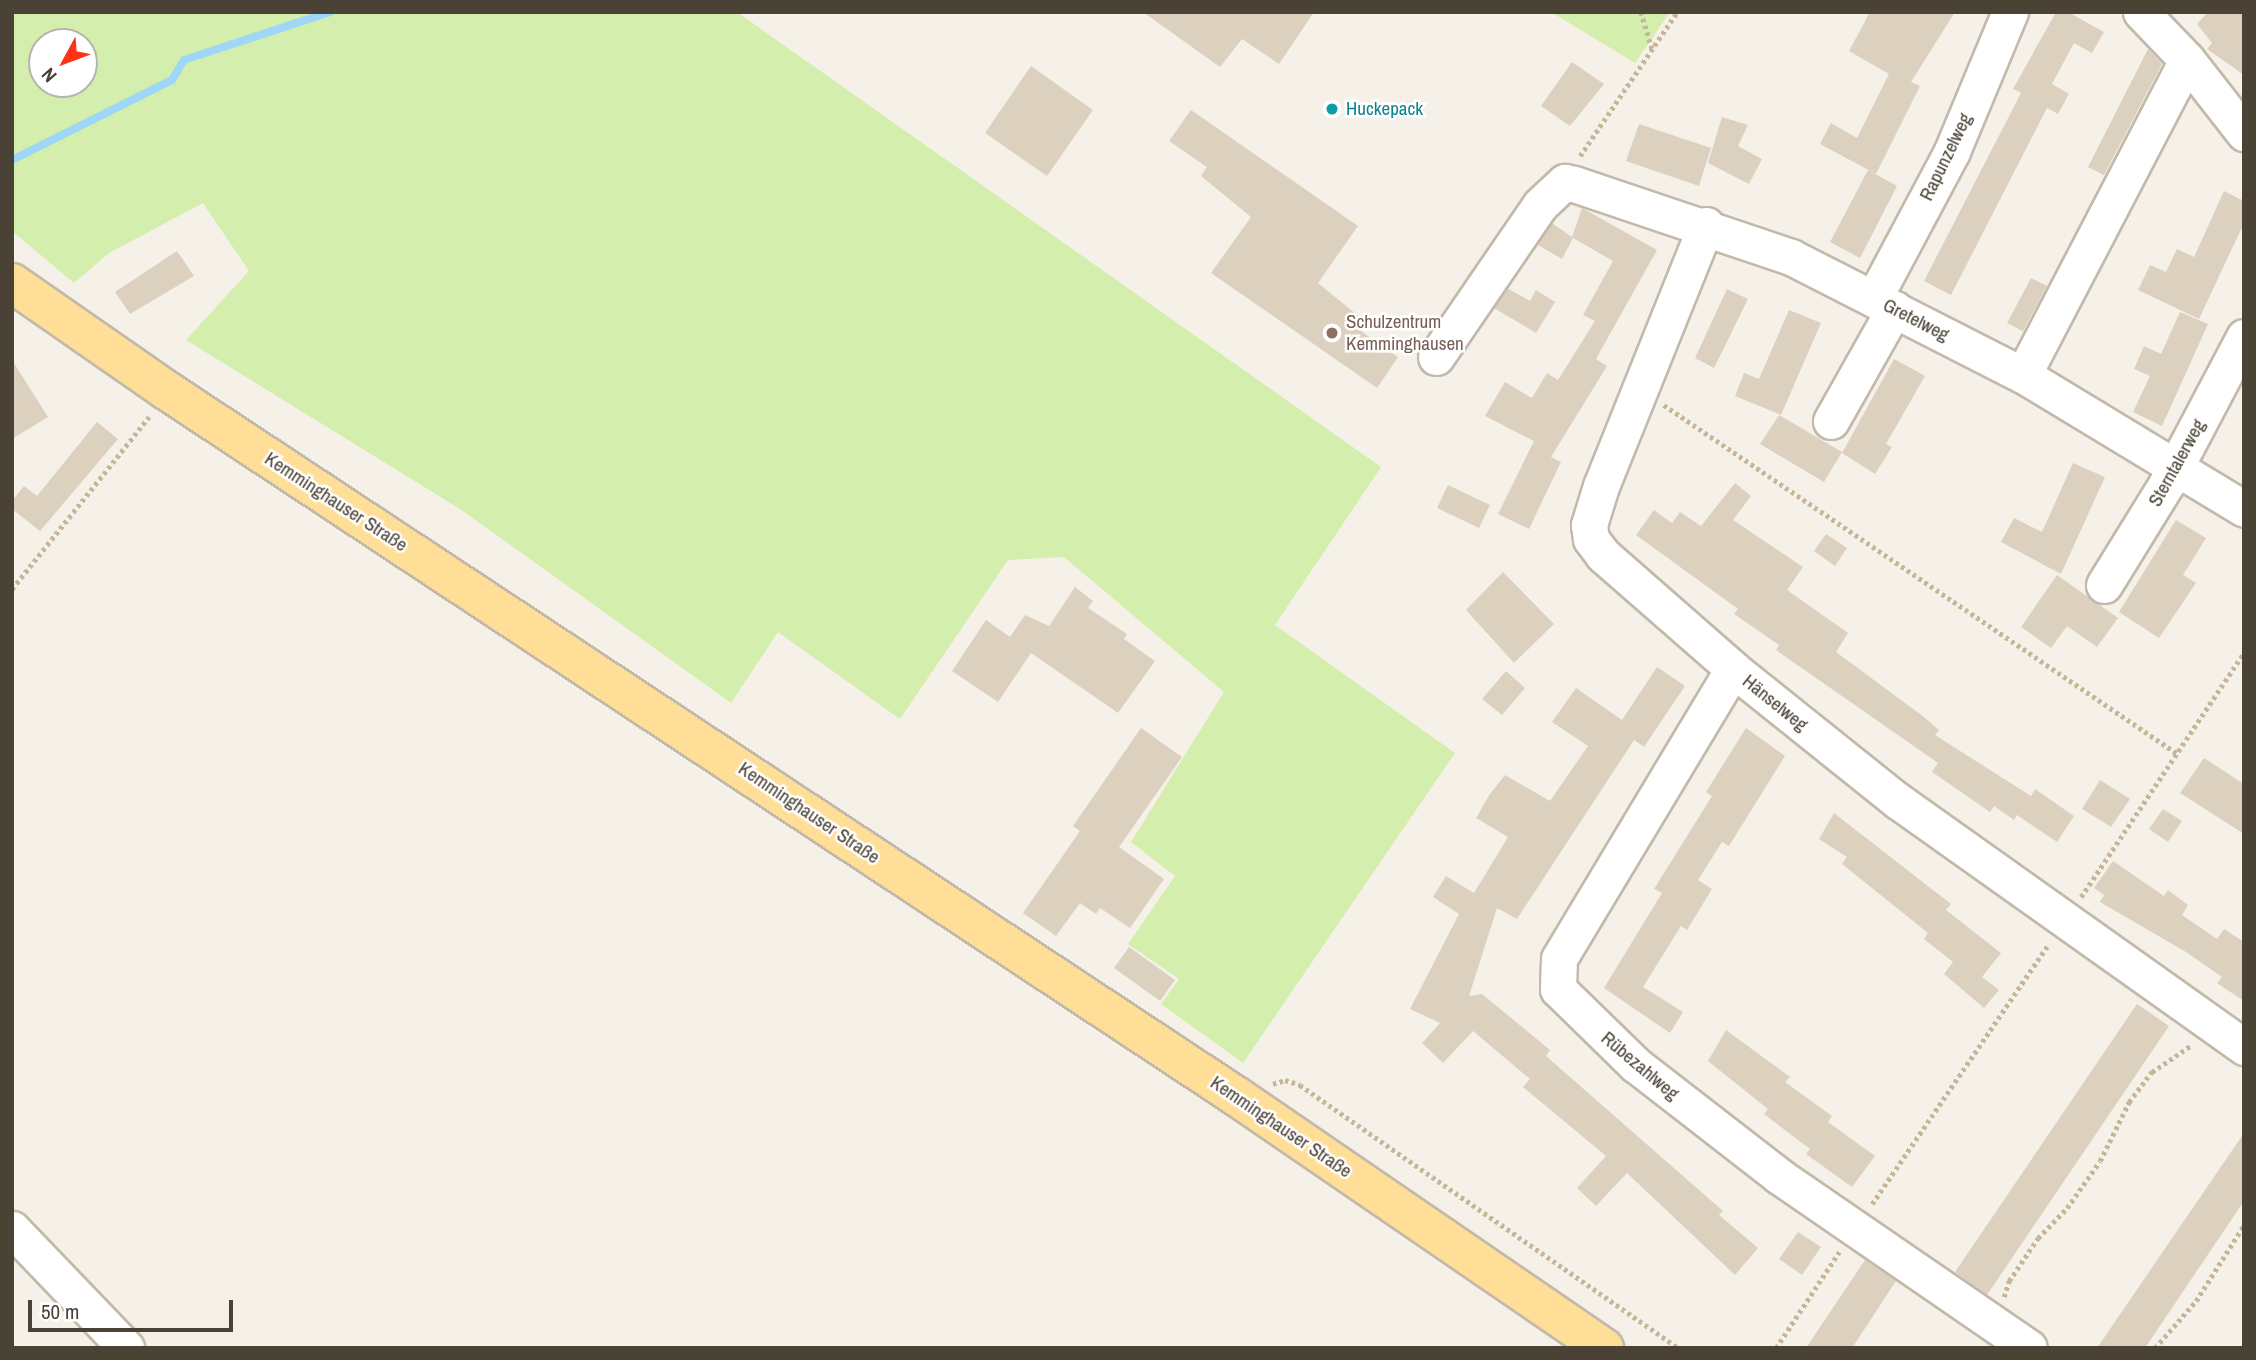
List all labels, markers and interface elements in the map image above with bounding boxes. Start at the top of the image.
north arrow [28,28,98,98]
text: N [35,63,62,88]
place label: Huckepack [1346,98,1423,120]
marker: Huckepack [1324,101,1340,117]
street label: Rapunzelweg [1915,110,1977,204]
street label: Gretelweg [1879,294,1953,346]
place label: Schulzentrum Kemminghausen [1346,311,1464,355]
marker: Schulzentrum Kemminghausen [1324,325,1340,341]
street label: Sterntalerweg [2144,415,2210,511]
street label: Kemminghauser Straße [260,447,412,557]
street label: Hänselweg [1738,670,1812,736]
street label: Kemminghauser Straße [734,757,884,869]
street label: Rübezahlweg [1597,1027,1683,1105]
street label: Kemminghauser Straße [1206,1071,1356,1183]
scale bar [32,1286,236,1330]
text: 50 m [41,1297,79,1326]

